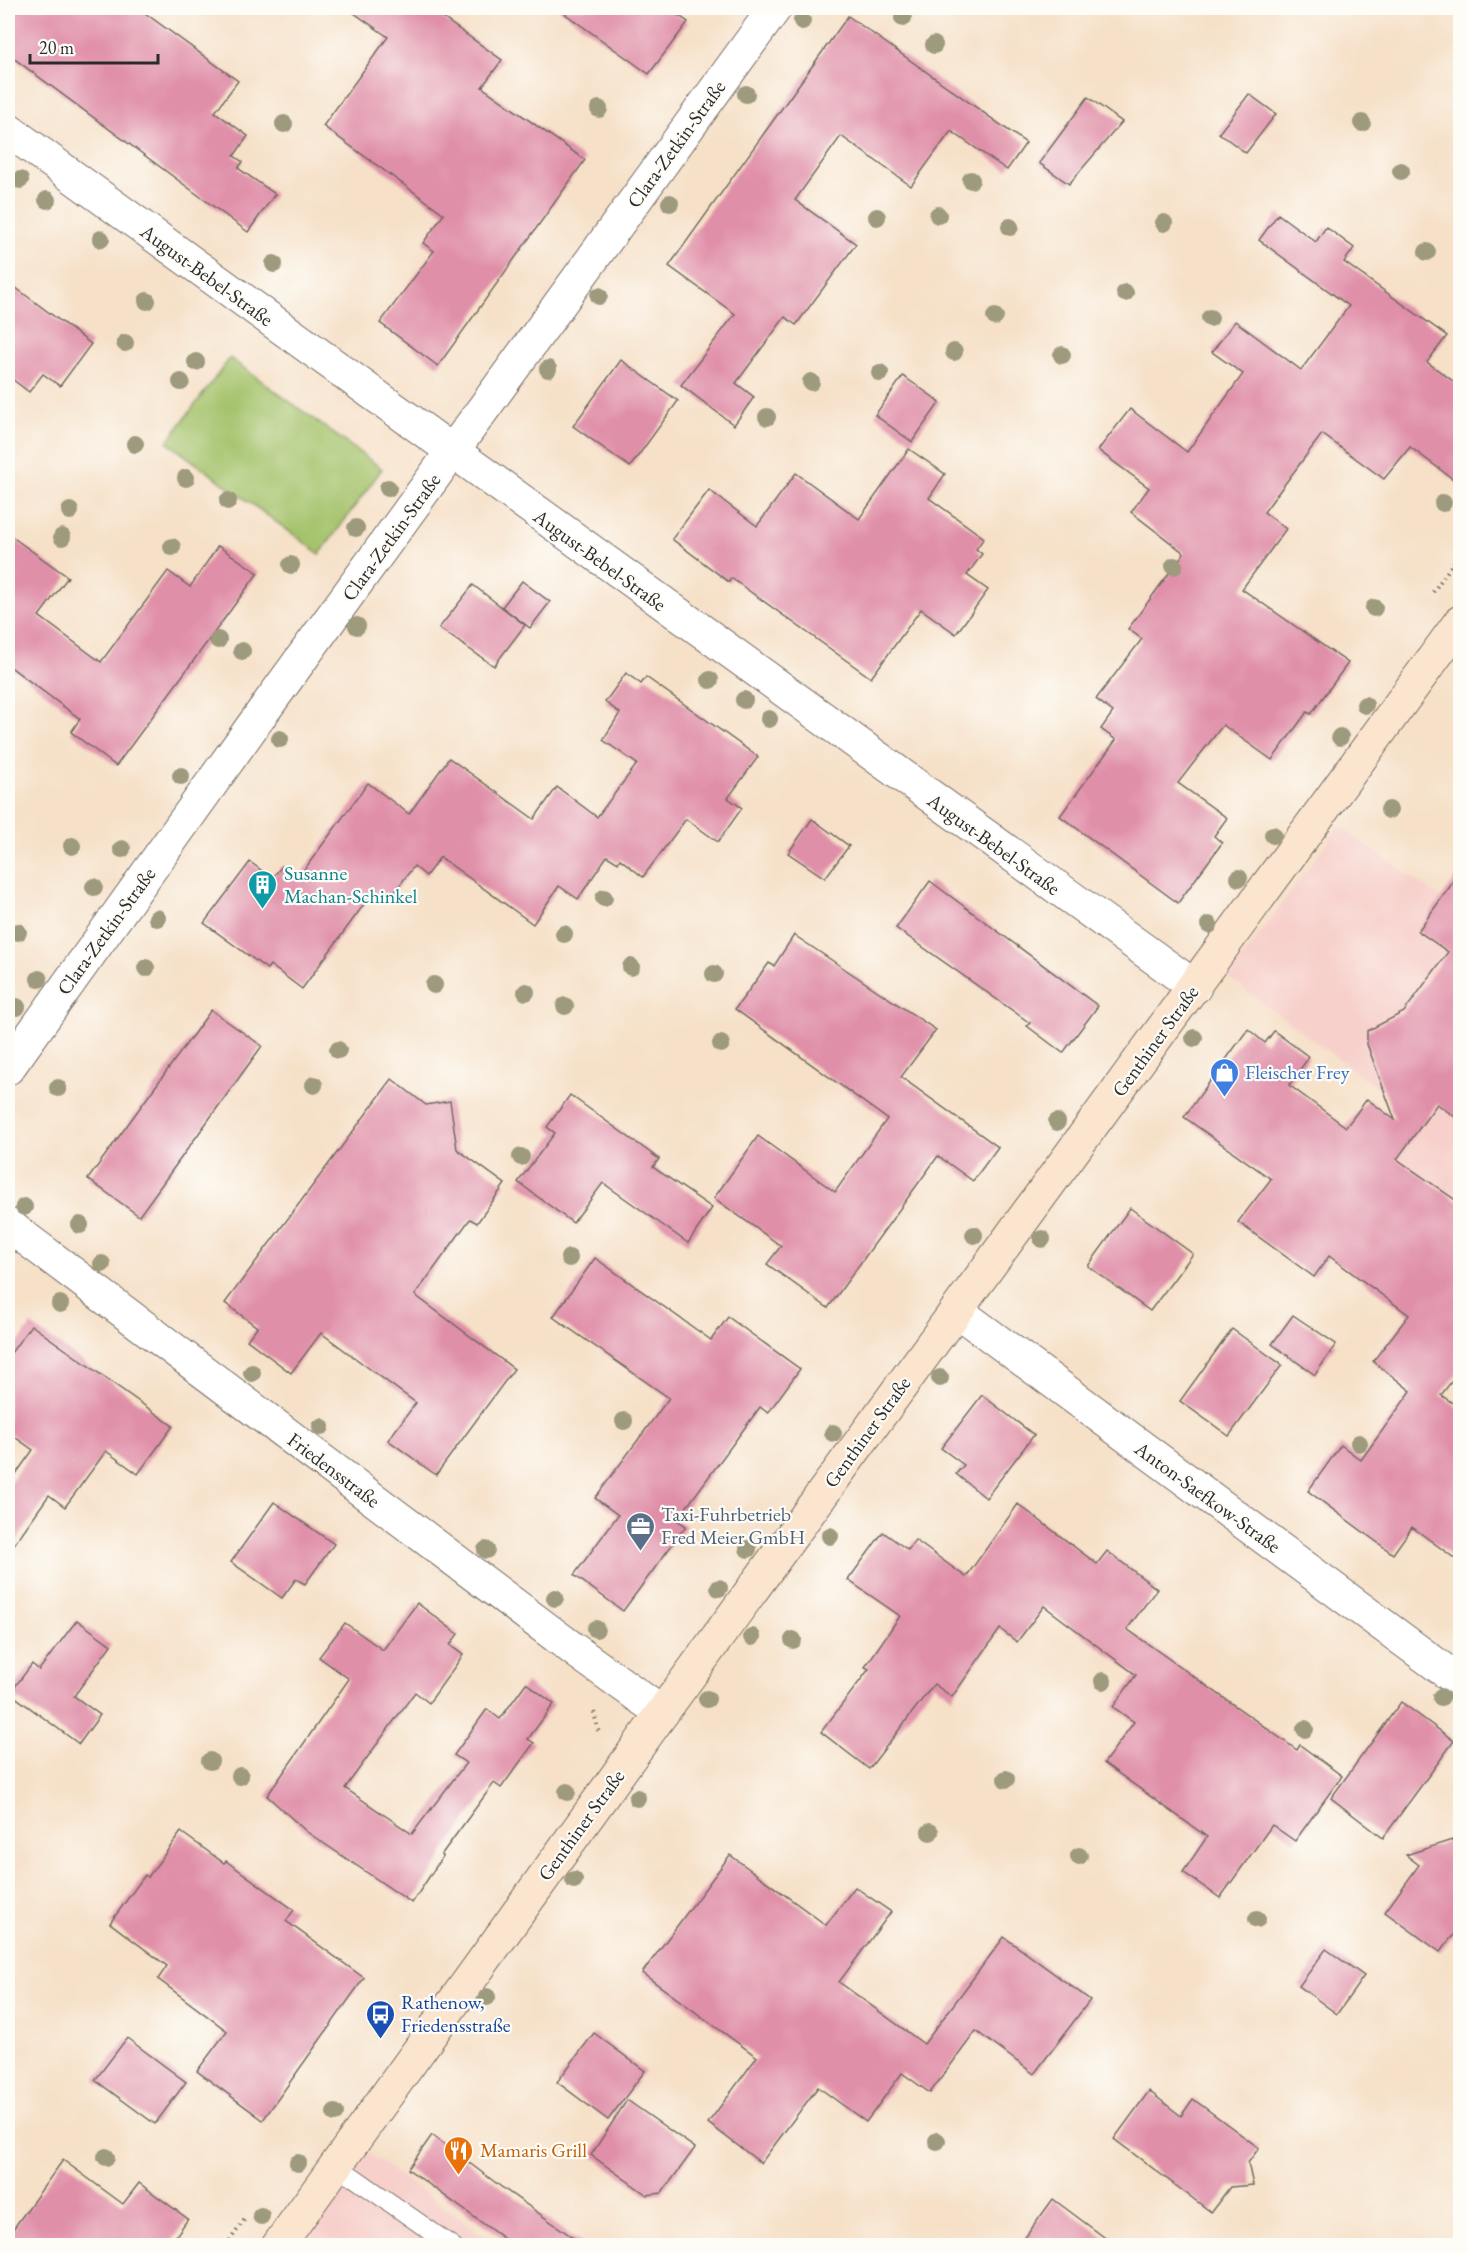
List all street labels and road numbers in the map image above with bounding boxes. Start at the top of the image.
street label: Clara-Zetkin-Straße [621,75,731,213]
street label: August-Bebel-Straße [135,217,279,332]
street label: Clara-Zetkin-Straße [336,468,446,606]
street label: August-Bebel-Straße [528,502,672,617]
street label: August-Bebel-Straße [922,786,1066,901]
street label: Clara-Zetkin-Straße [51,862,161,1000]
street label: Genthiner Straße [1106,980,1204,1102]
street label: Genthiner Straße [818,1371,916,1493]
street label: Friedensstraße [282,1427,386,1513]
street label: Anton-Saefkow-Straße [1129,1435,1286,1559]
street label: Genthiner Straße [532,1764,630,1886]

